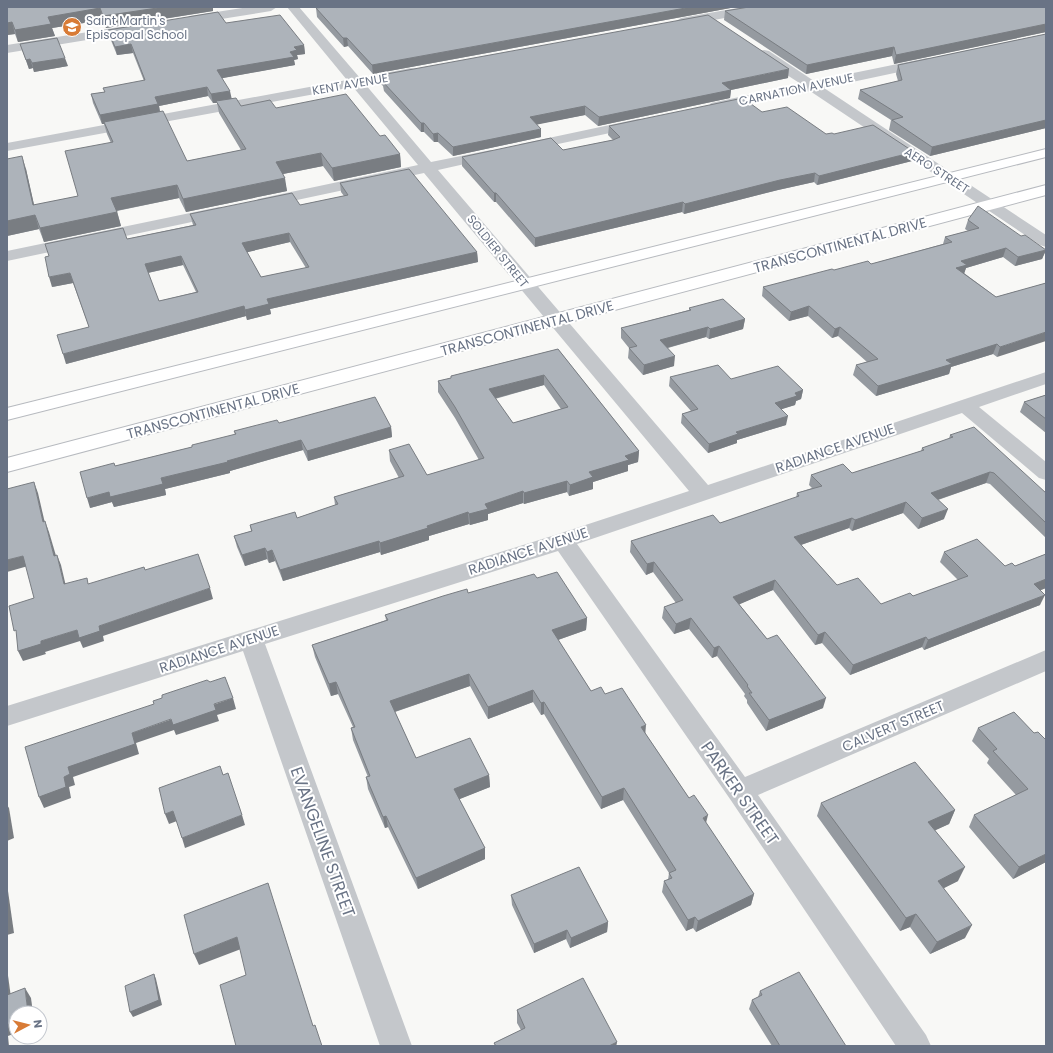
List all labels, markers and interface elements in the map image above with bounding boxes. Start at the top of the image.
place label: Saint Martin's Episcopal School [86,12,187,43]
school or university icon: Saint Martin's Episcopal School [61,16,83,38]
street label: KENT AVENUE [311,69,389,99]
street label: CARNATION AVENUE [737,69,855,109]
street label: AERO STREET [901,143,973,198]
street label: SOLDIER STREET [463,211,533,291]
street label: TRANSCONTINENTAL DRIVE [751,212,929,278]
street label: TRANSCONTINENTAL DRIVE [438,295,616,361]
street label: TRANSCONTINENTAL DRIVE [124,378,302,444]
street label: RADIANCE AVENUE [773,418,897,478]
street label: RADIANCE AVENUE [466,522,590,580]
street label: RADIANCE AVENUE [157,620,281,678]
street label: CALVERT STREET [839,695,947,757]
street label: PARKER STREET [695,736,785,850]
street label: EVANGELINE STREET [285,763,361,921]
north arrow [8,1005,48,1045]
text: N [29,1019,46,1029]

